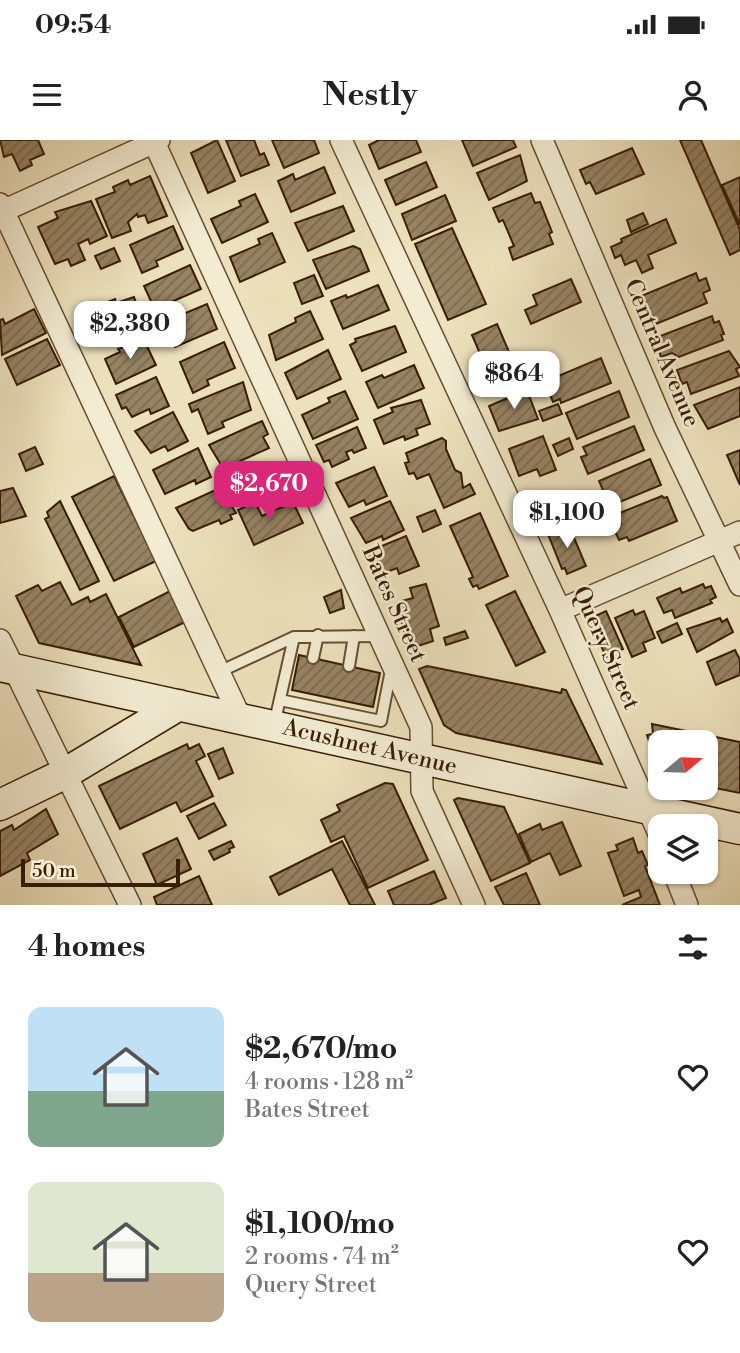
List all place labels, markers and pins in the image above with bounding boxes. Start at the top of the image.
pin: $2,380 [73,302,187,361]
pin: $864 [473,352,555,411]
pin: $2,670 [212,462,326,521]
pin: $1,100 [510,490,624,550]

